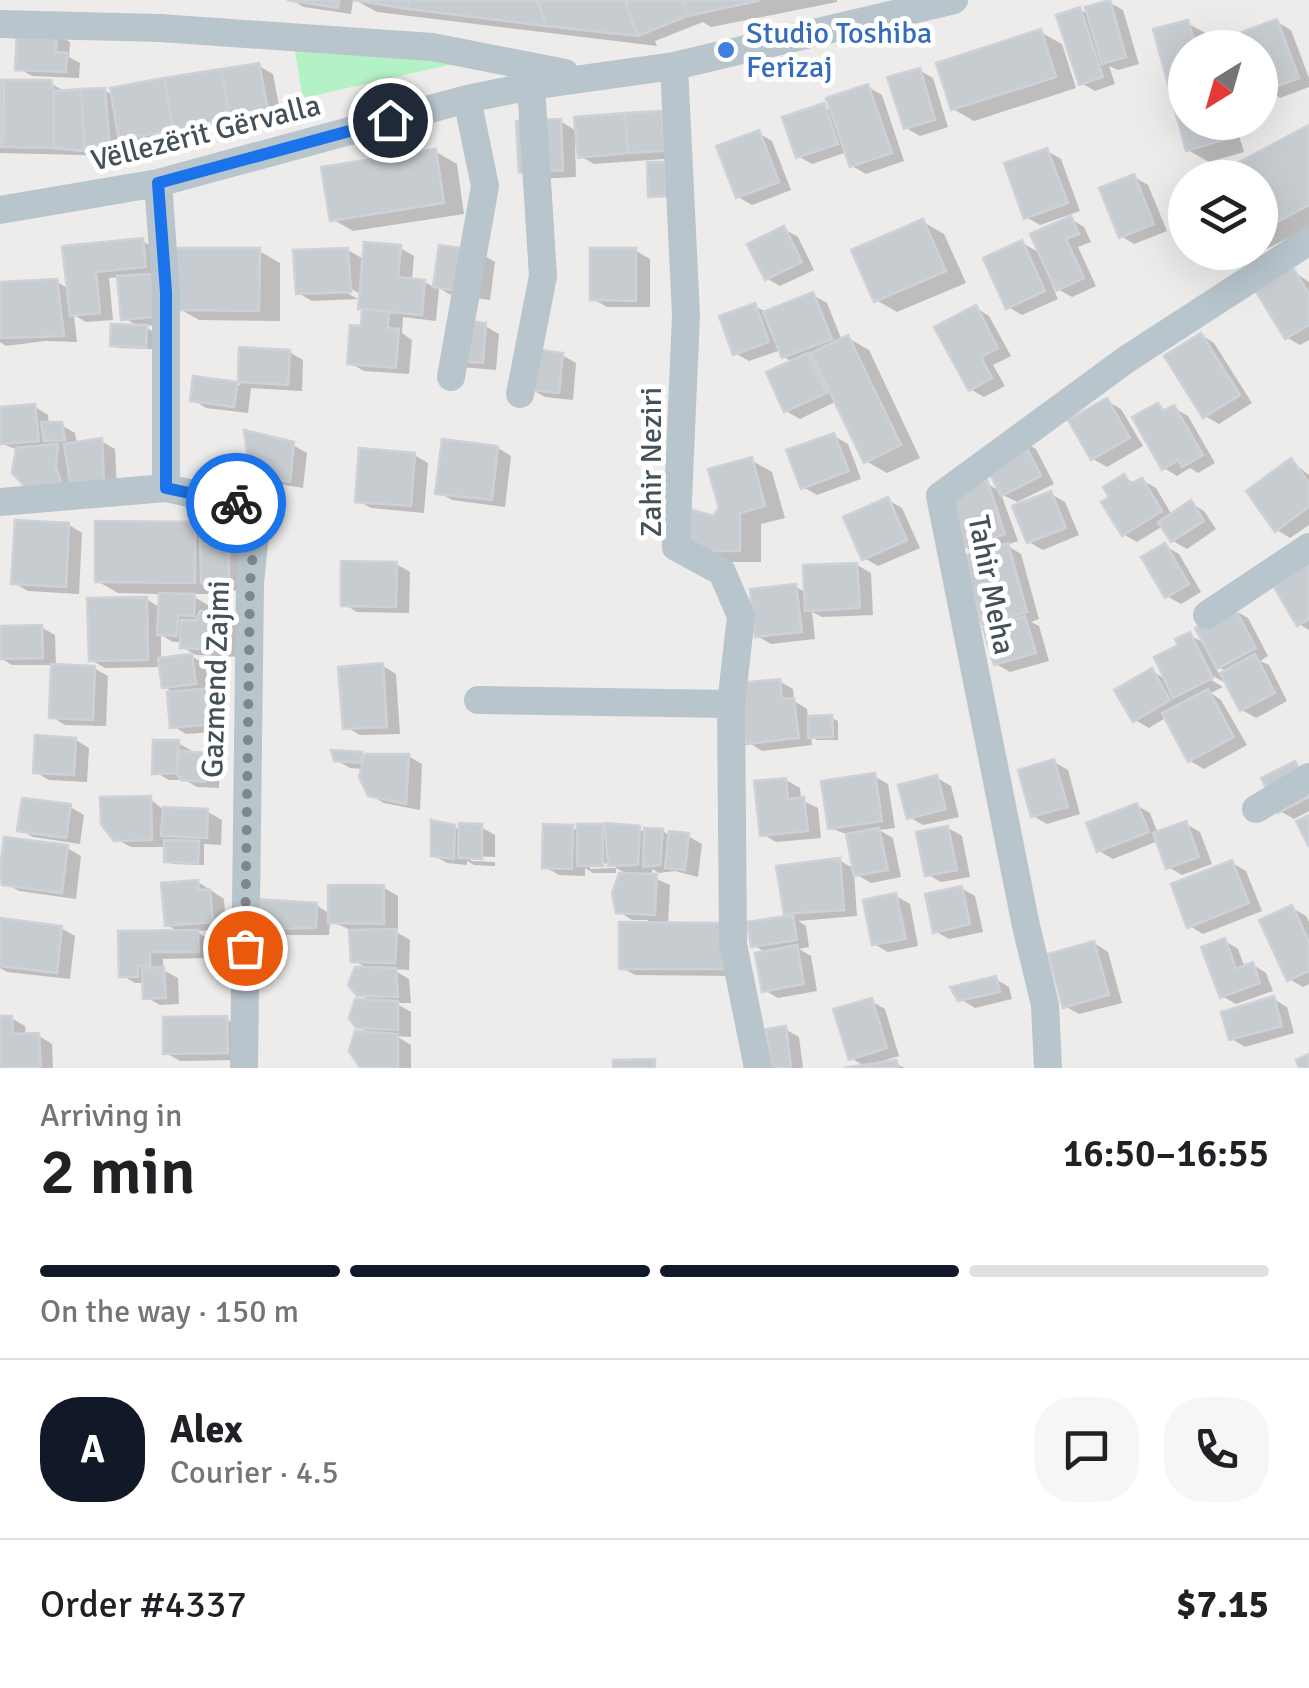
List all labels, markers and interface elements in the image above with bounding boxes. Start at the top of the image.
place label: Studio Toshiba Ferizaj [746,15,932,86]
north arrow [1168,30,1278,140]
map controls [1168,30,1278,270]
marker: Studio Toshiba Ferizaj [715,39,737,61]
pin [348,78,433,163]
street label: Vëllezërit Gërvalla [88,87,324,179]
icon: home [363,93,418,148]
button: layers [1168,160,1278,270]
street label: Zahir Neziri [633,387,670,537]
courier [186,453,286,553]
icon: bike [209,476,264,531]
street label: Tahir Meha [959,512,1023,658]
street label: Gazmend Zajmi [194,580,238,778]
pin [203,906,288,991]
icon: bag [218,921,273,976]
text: Arriving in [40,1096,182,1135]
text: 16:50–16:55 [1063,1130,1269,1177]
text: 2 min [40,1132,196,1212]
text: On the way · 150 m [40,1292,299,1331]
button: chat [1034,1397,1139,1502]
button: phone [1164,1397,1269,1502]
text: Alex [170,1406,243,1453]
text: A [80,1426,105,1473]
text: Courier · 4.5 [170,1453,339,1492]
text: Order #4337 [40,1581,247,1628]
text: $7.15 [1176,1581,1269,1628]

